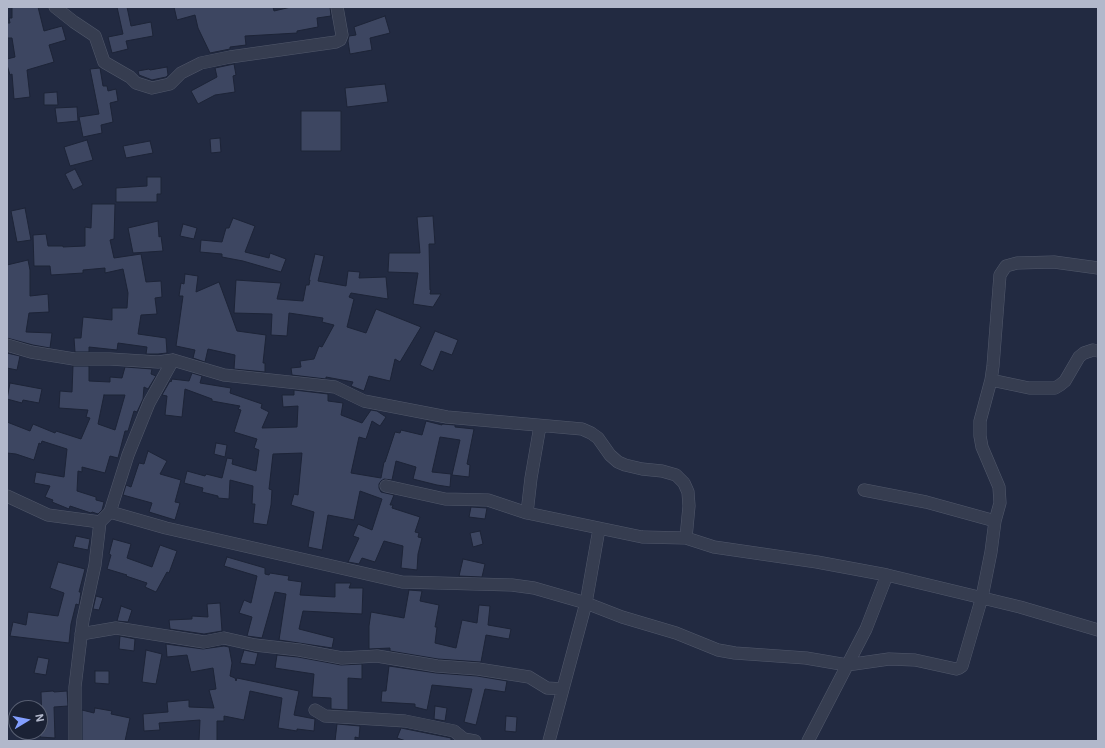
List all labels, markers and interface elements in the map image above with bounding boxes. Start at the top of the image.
north arrow [8,700,48,740]
text: N [32,713,46,723]

